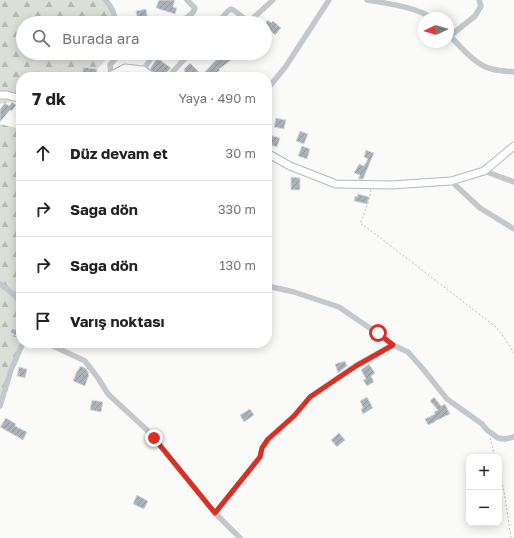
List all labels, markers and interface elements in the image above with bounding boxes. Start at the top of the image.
north arrow [418,12,454,48]
search box [16,16,272,60]
icon: search [30,27,52,49]
text: Burada ara [62,29,139,47]
text: 7 dk [32,88,66,109]
text: Yaya · 490 m [178,90,256,106]
icon: ahead [32,142,54,164]
text: Düz devam et [70,144,168,162]
text: 30 m [226,145,256,161]
icon: right [32,198,54,220]
text: Sağa dön [70,200,138,218]
text: 330 m [218,201,256,217]
icon: right [32,254,54,276]
text: Sağa dön [70,256,138,274]
text: 130 m [219,257,256,273]
icon: arrive [32,310,54,332]
text: Varış noktası [70,312,165,330]
route start [369,324,387,342]
route end [145,429,163,447]
map controls [466,454,502,526]
button: + [466,454,502,490]
button: − [466,490,502,526]

